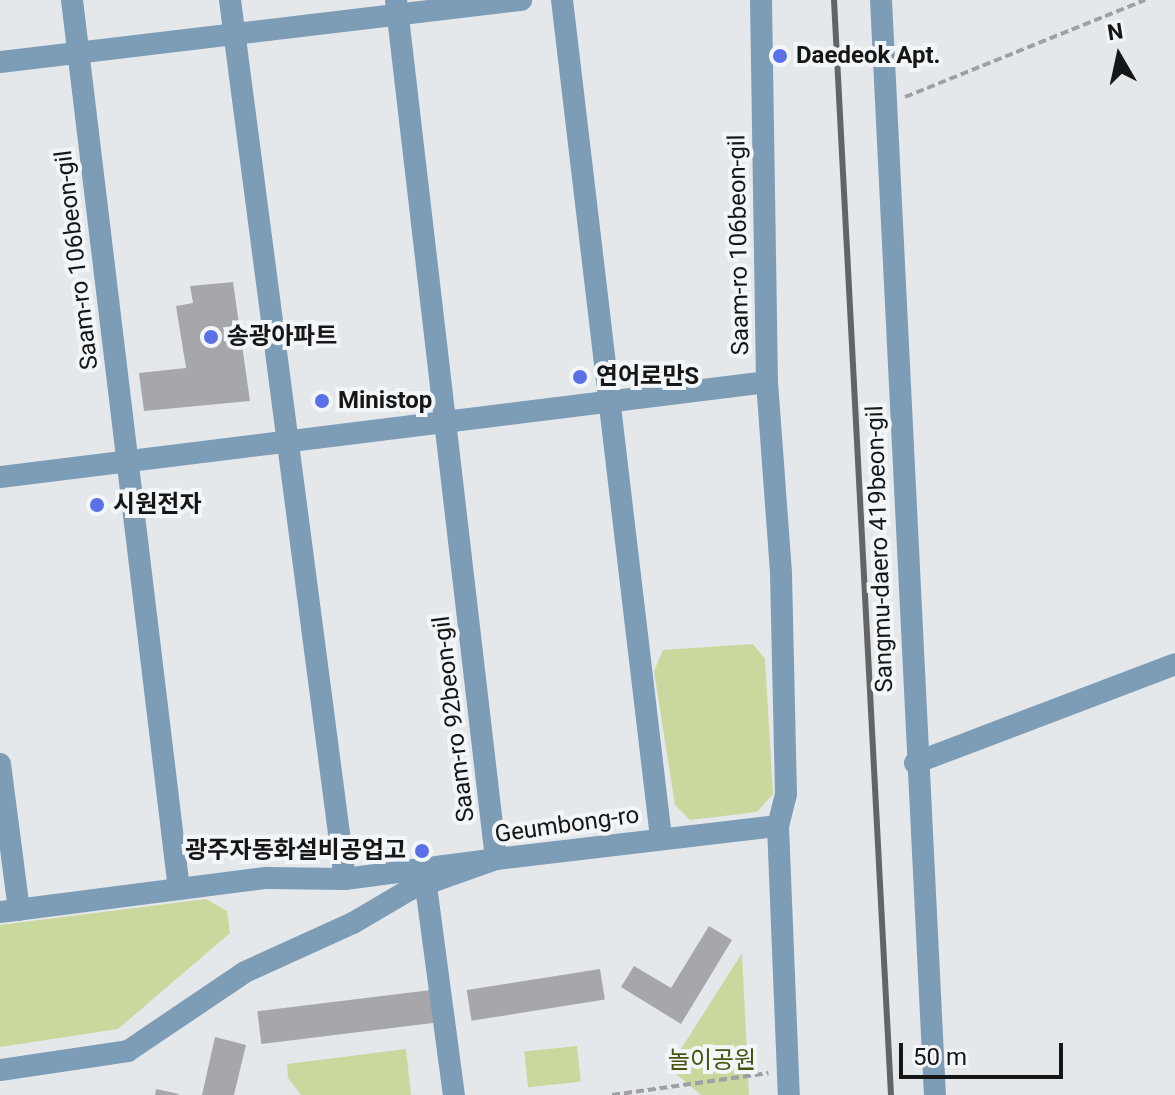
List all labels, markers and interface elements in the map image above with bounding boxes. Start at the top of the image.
north arrow [1079,16,1159,96]
text: N [1106,18,1125,45]
place label: Daedeok Apt. [796,42,941,70]
marker: Daedeok Apt. [771,47,789,65]
street label: Saam-ro 106beon-gil [723,134,755,356]
street label: Saam-ro 106beon-gil [49,149,105,371]
place label: 송광아파트 [227,323,337,351]
marker: 송광아파트 [202,328,220,346]
place label: 연어로만S [596,363,699,391]
marker: 연어로만S [571,368,589,386]
place label: Ministop [338,387,432,415]
marker: Ministop [313,392,331,410]
street label: Sangmu-daero 419beon-gil [861,405,899,693]
place label: 시원전자 [113,491,201,519]
marker: 시원전자 [88,496,106,514]
street label: Saam-ro 92beon-gil [427,614,481,824]
street label: Geumbong-ro [493,801,641,849]
place label: 광주자동화설비공업고 [185,837,406,865]
marker: 광주자동화설비공업고 [413,842,431,860]
scale bar [903,1027,1067,1077]
text: 50 m [913,1043,967,1071]
park label: 놀이공원 [668,1047,756,1075]

